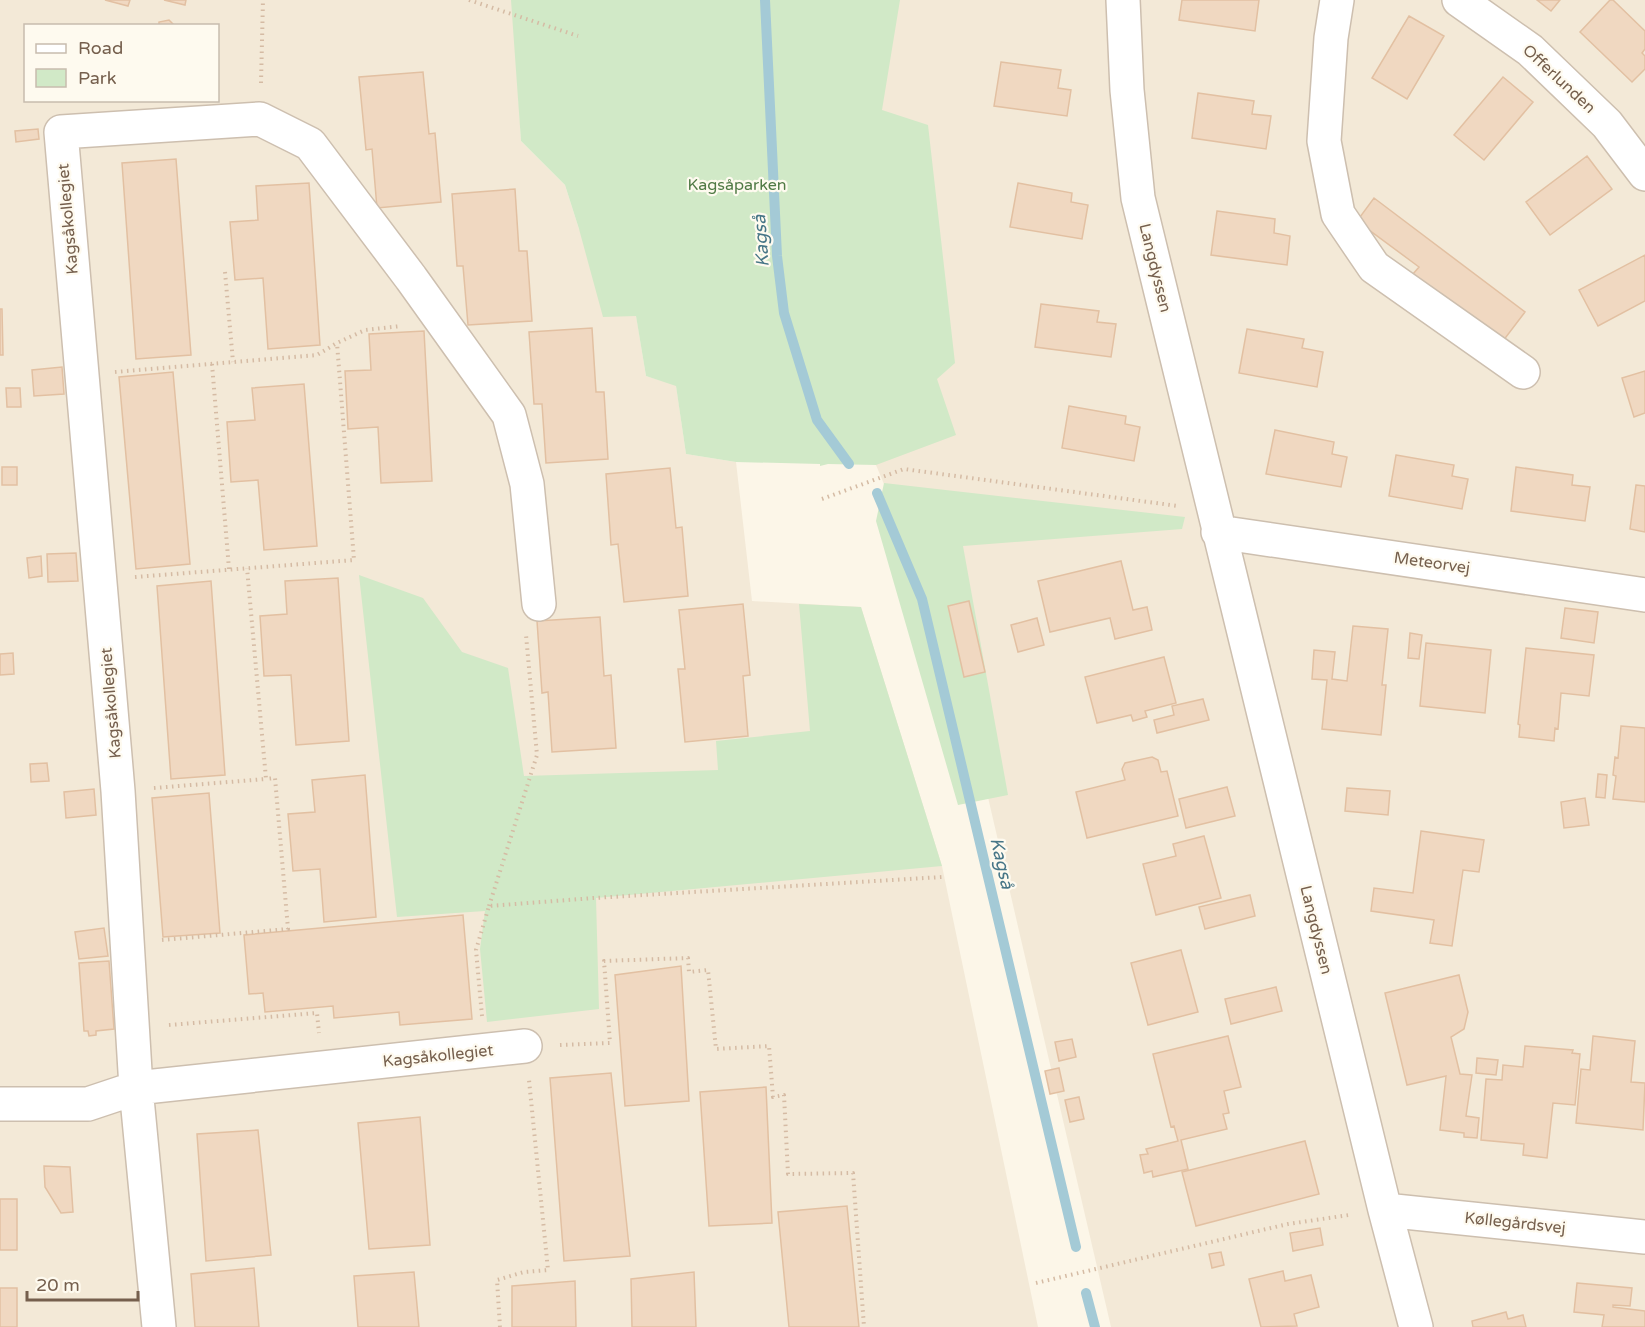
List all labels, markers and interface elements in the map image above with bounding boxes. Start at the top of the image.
legend [24,24,219,102]
text: Road [78,37,123,59]
street label: Offerlunden [1518,40,1600,118]
text: Park [78,67,117,89]
street label: Kagsåkollegiet [53,163,83,275]
park label: Kagsåparken [687,175,787,195]
water label: Kagså [748,213,774,268]
street label: Langdyssen [1134,221,1176,315]
street label: Meteorvej [1393,548,1471,578]
street label: Kagsåkollegiet [96,647,126,759]
water label: Kagså [985,835,1019,892]
street label: Langdyssen [1295,883,1337,977]
street label: Kagsåkollegiet [382,1040,494,1072]
street label: Køllegårdsvej [1463,1208,1567,1238]
scale bar [27,1264,138,1302]
text: 20 m [36,1274,80,1296]

